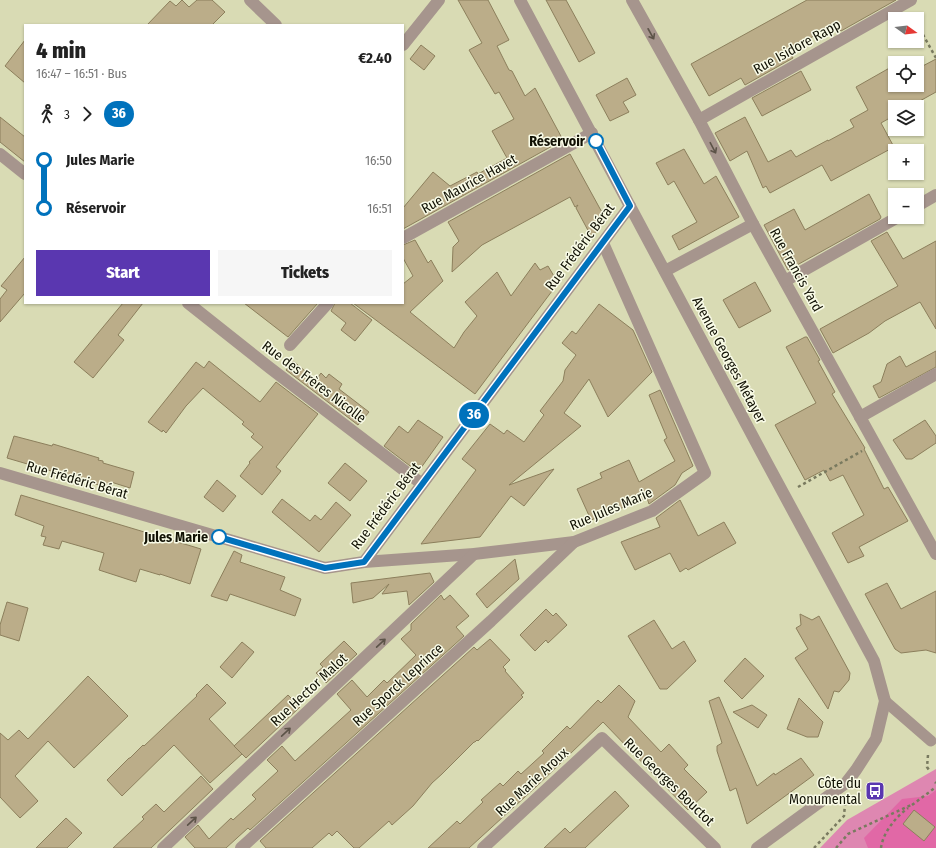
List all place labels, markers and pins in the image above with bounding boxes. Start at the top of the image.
place label: Réservoir [529,133,586,150]
marker: Réservoir [588,133,604,149]
place label: Jules Marie [143,529,208,546]
marker: Jules Marie [211,529,227,545]
place label: Côte du Monumental [789,775,861,808]
bus stop icon: Côte du Monumental [864,780,886,802]

